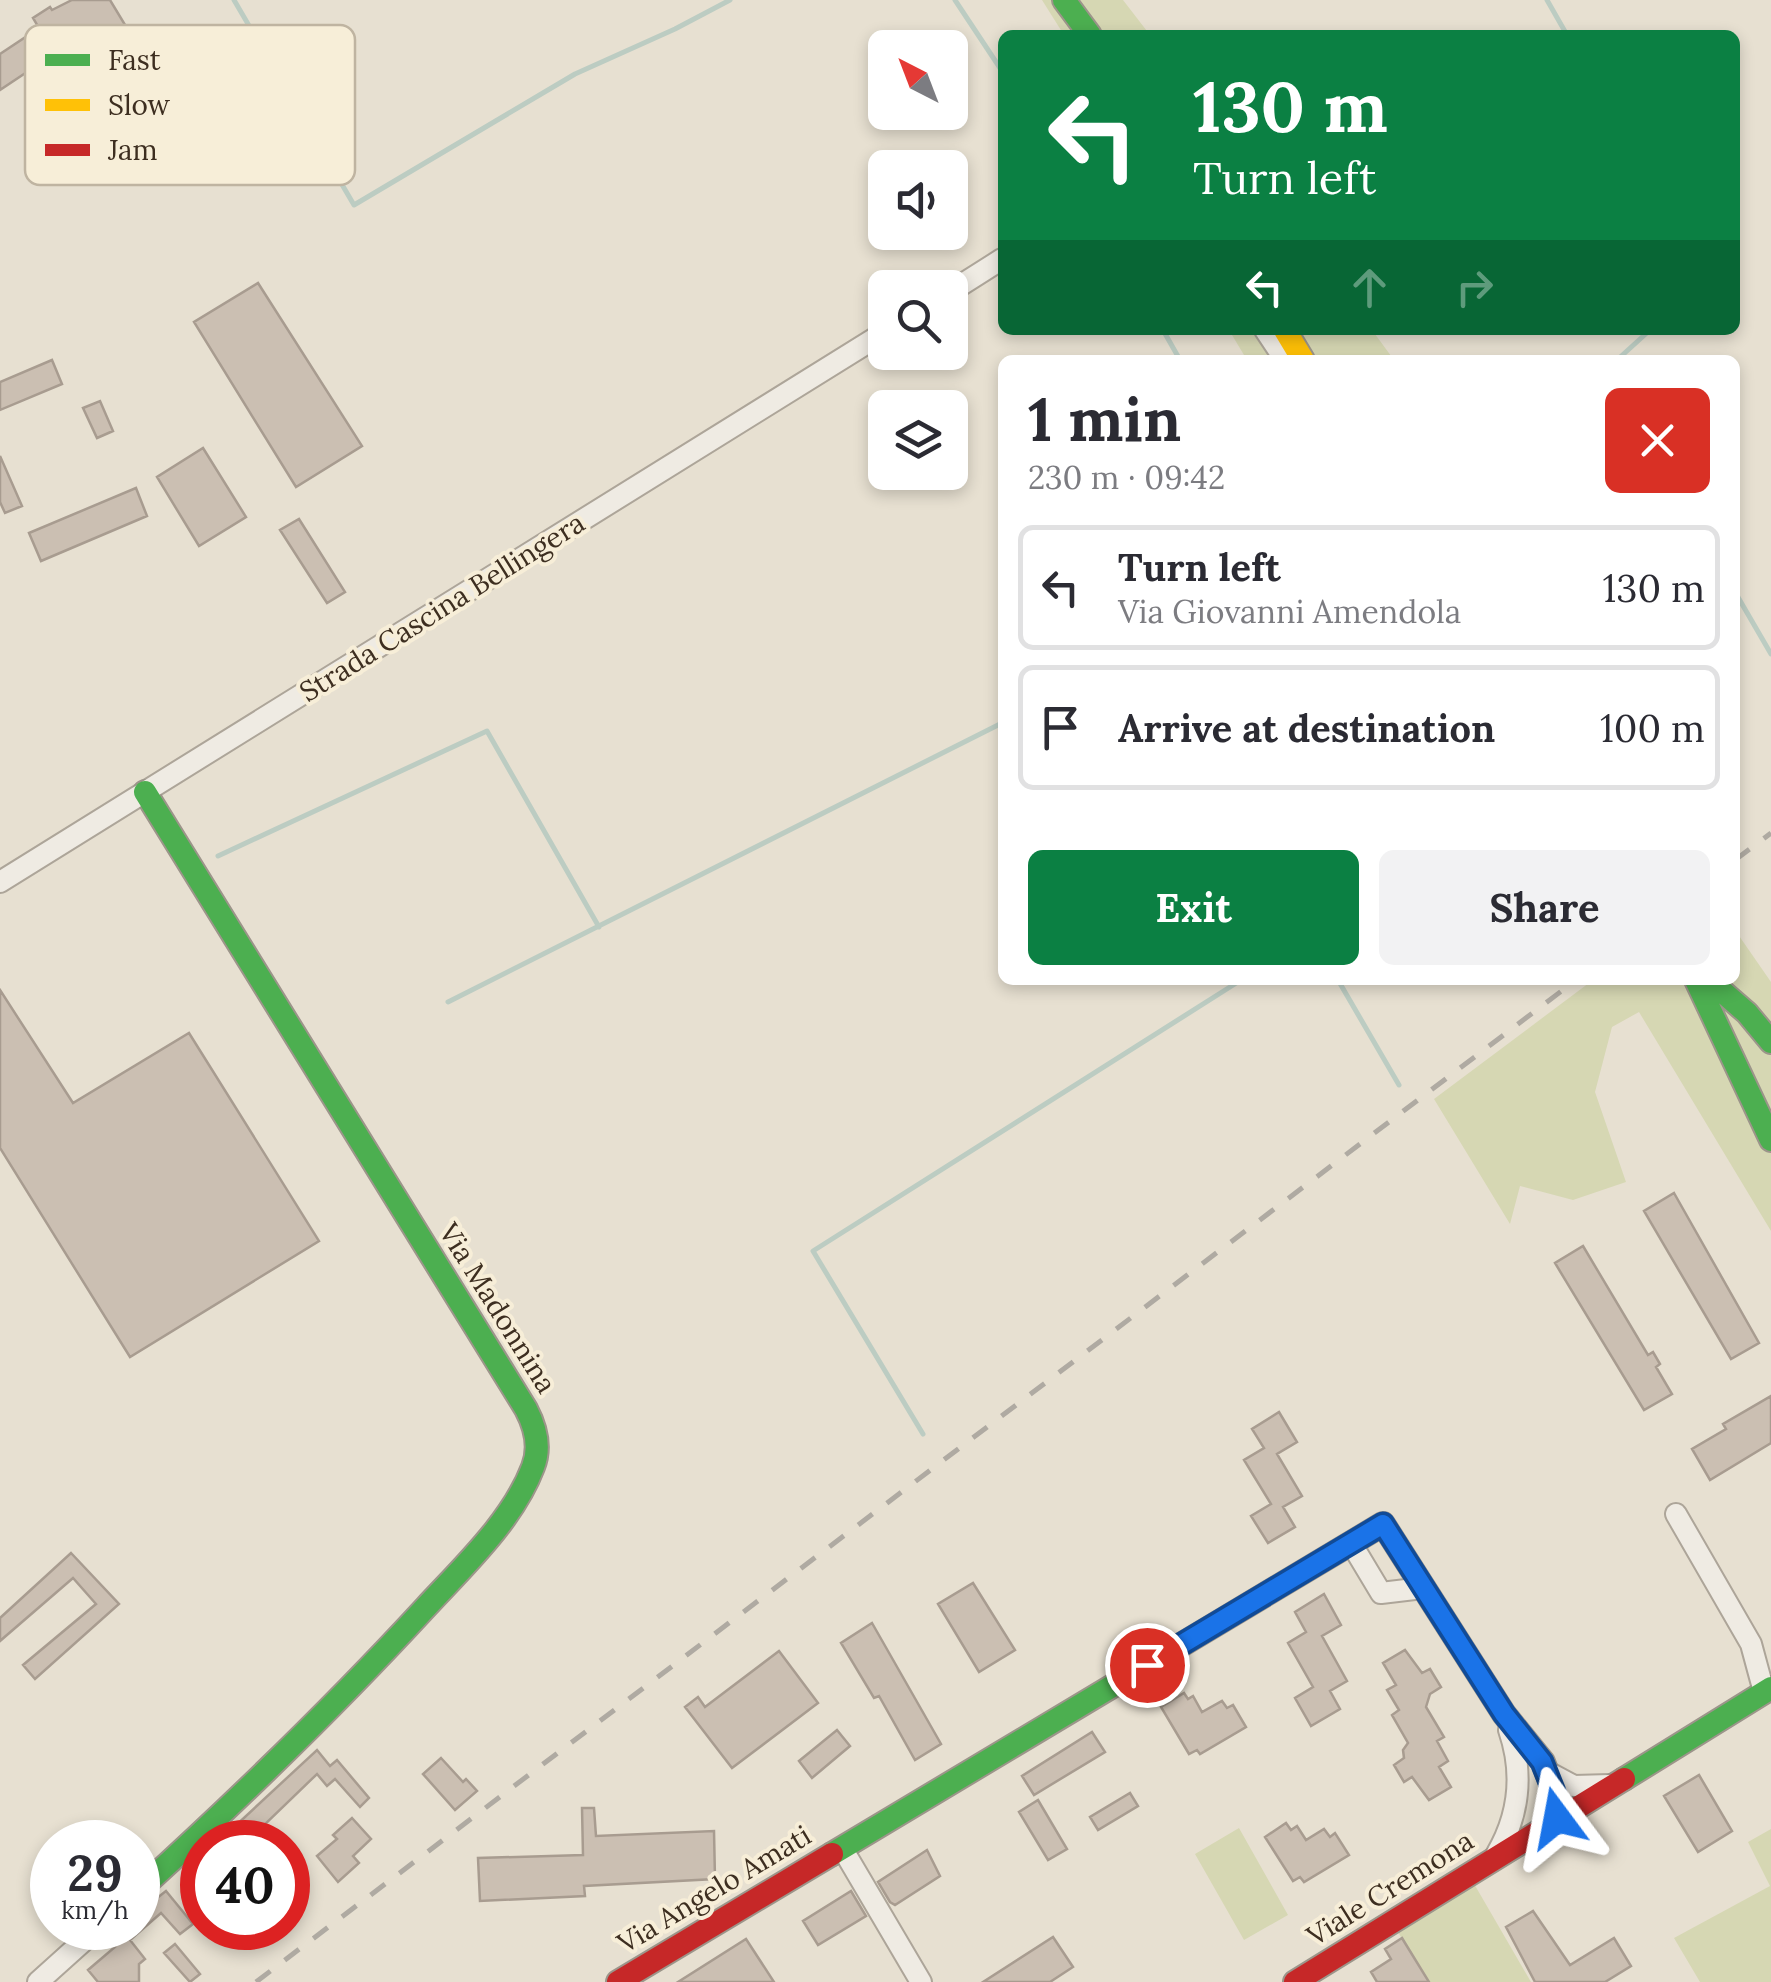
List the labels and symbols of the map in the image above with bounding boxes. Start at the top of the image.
legend [25,25,355,185]
north arrow [868,30,968,130]
text: Fast [108,42,161,78]
text: Slow [108,87,171,123]
text: Jam [107,132,158,168]
street label: Strada Cascina Bellingera [293,504,591,710]
street label: Via Madonnina [431,1215,565,1400]
pin [1105,1623,1190,1708]
position arrow [1505,1766,1609,1870]
street label: Via Angelo Amati [610,1817,817,1961]
speed limit sign: 40 [180,1820,310,1950]
street label: Viale Cremona [1299,1822,1480,1954]

